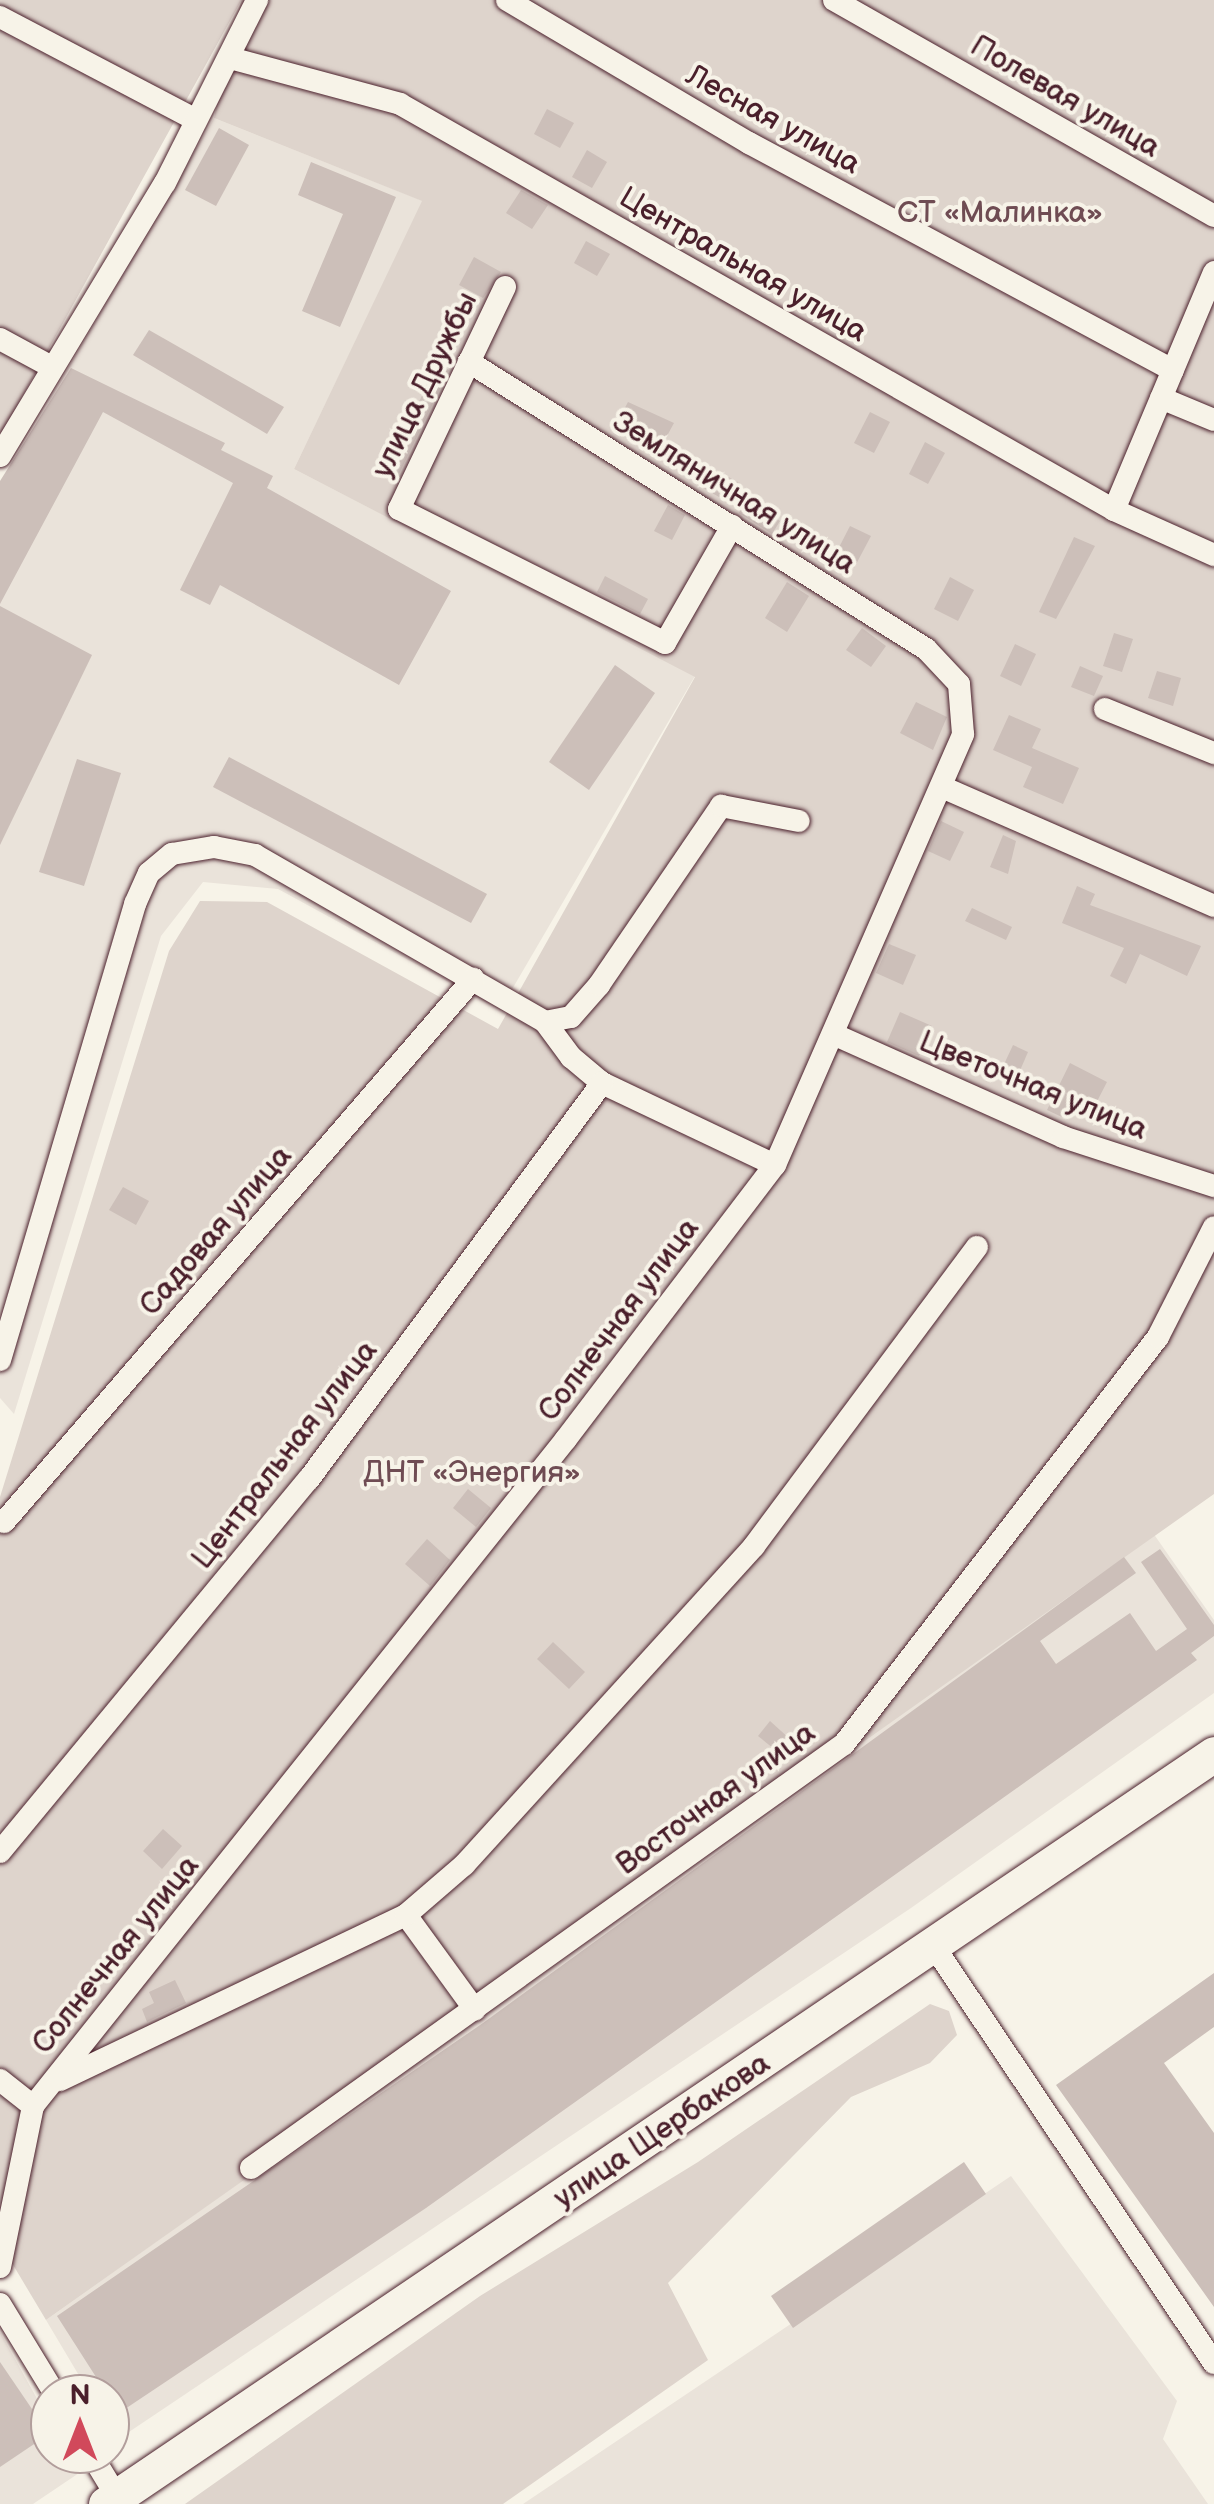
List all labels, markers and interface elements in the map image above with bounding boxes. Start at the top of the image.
street label: Полевая улица [964,28,1166,166]
street label: Лесная улица [680,57,866,183]
street label: Центральная улица [613,180,873,350]
park label: CТ «Малинка» [897,195,1103,231]
street label: улица Дружбы [365,286,485,484]
street label: Земляничная улица [606,404,862,582]
street label: Цветочная улица [914,1024,1152,1148]
street label: Садовая улица [133,1139,299,1323]
street label: Солнечная улица [531,1212,707,1428]
street label: Центральная улица [185,1334,385,1576]
park label: ДНТ «Энергия» [363,1455,581,1491]
street label: Восточная улица [610,1715,822,1883]
street label: Солнечная улица [25,1849,207,2061]
street label: улица Щербакова [547,2045,777,2217]
north arrow [30,2374,130,2474]
text: N [69,2379,91,2412]

